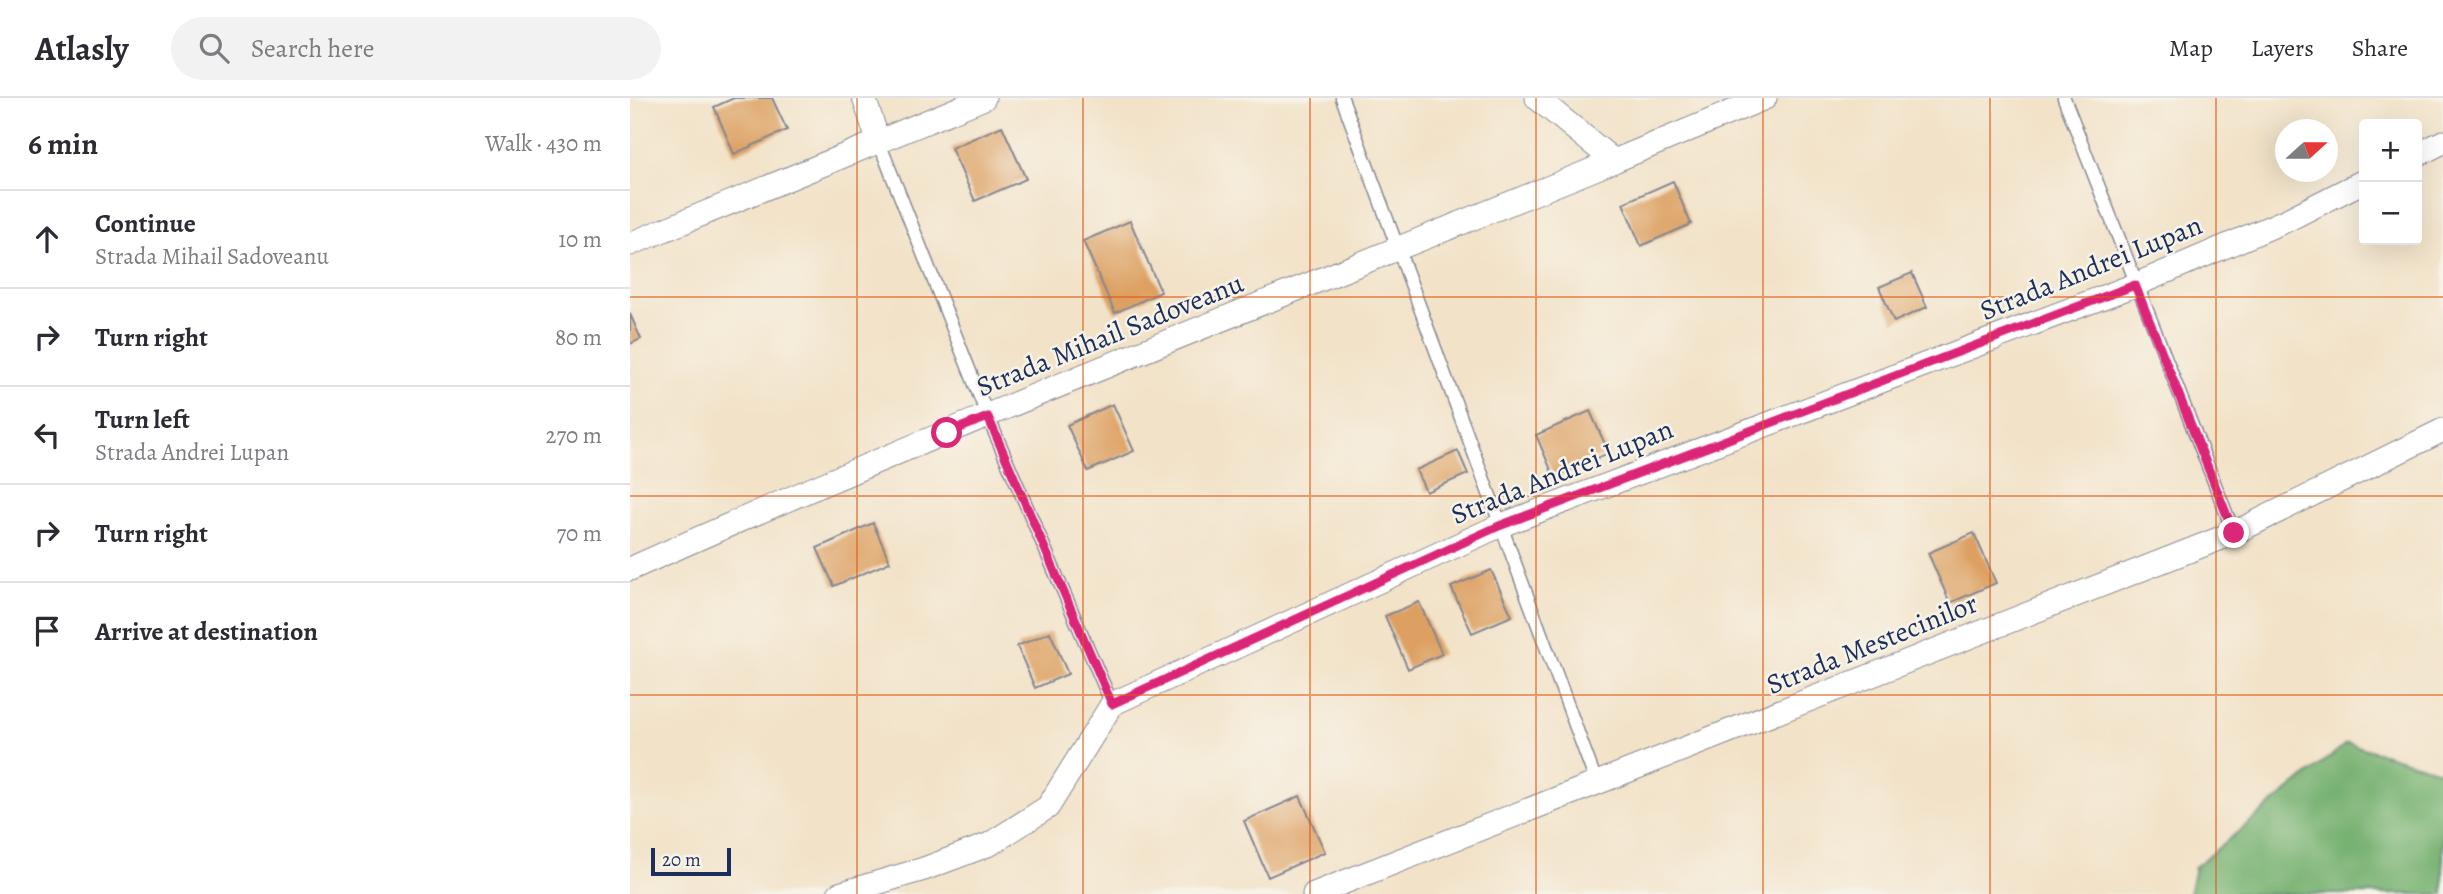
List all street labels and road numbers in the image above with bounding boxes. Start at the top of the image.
street label: Strada Andrei Lupan [1974,206,2208,330]
street label: Strada Mihail Sadoveanu [971,264,1250,406]
street label: Strada Andrei Lupan [1445,410,1679,534]
street label: Strada Mestecinilor [1761,584,1983,704]

